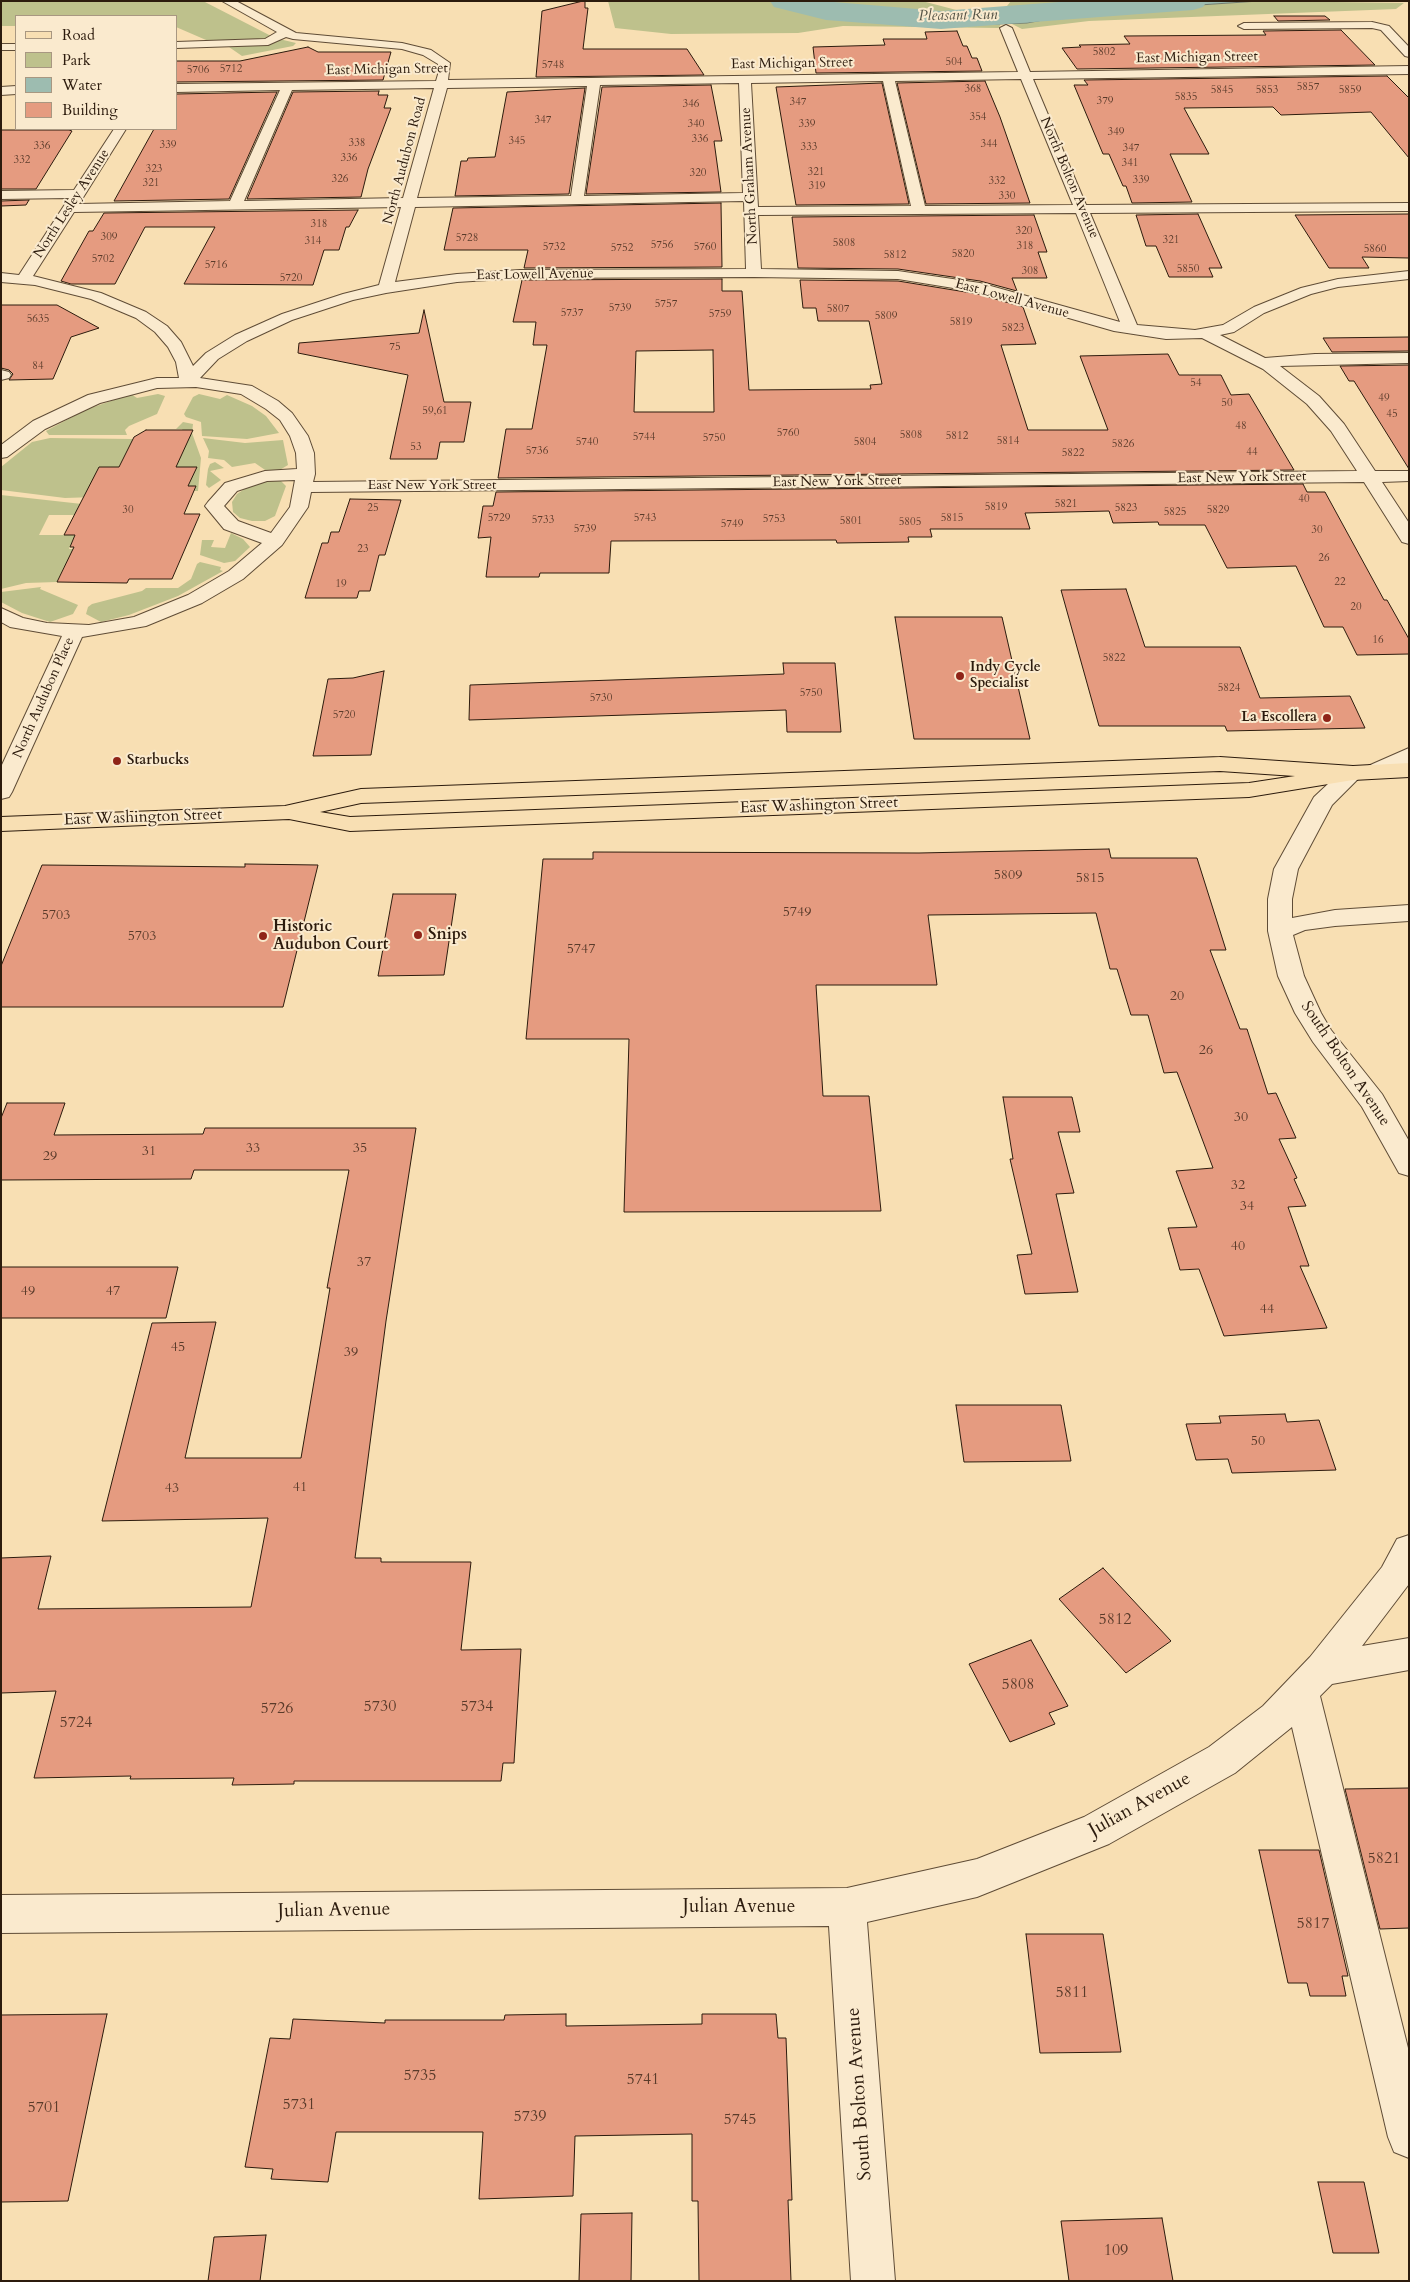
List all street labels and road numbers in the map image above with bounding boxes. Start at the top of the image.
street label: East Michigan Street [1136,49,1258,67]
street label: East Michigan Street [731,55,853,73]
street label: East Michigan Street [326,61,448,79]
street label: North Audubon Road [380,96,430,226]
street label: North Graham Avenue [738,107,762,245]
street label: North Bolton Avenue [1036,115,1102,241]
street label: North Lesley Avenue [31,146,113,262]
street label: East Lowell Avenue [476,266,594,284]
street label: East Lowell Avenue [953,276,1071,322]
street label: East New York Street [1177,468,1307,488]
street label: East New York Street [772,472,902,492]
street label: East New York Street [368,478,496,494]
street label: North Audubon Place [10,635,78,761]
street label: East Washington Street [740,794,898,818]
street label: East Washington Street [64,806,222,830]
street label: South Bolton Avenue [1296,998,1394,1130]
street label: Julian Avenue [1085,1768,1195,1842]
street label: Julian Avenue [683,1897,795,1919]
street label: Julian Avenue [277,1899,391,1923]
street label: South Bolton Avenue [843,2007,877,2181]

